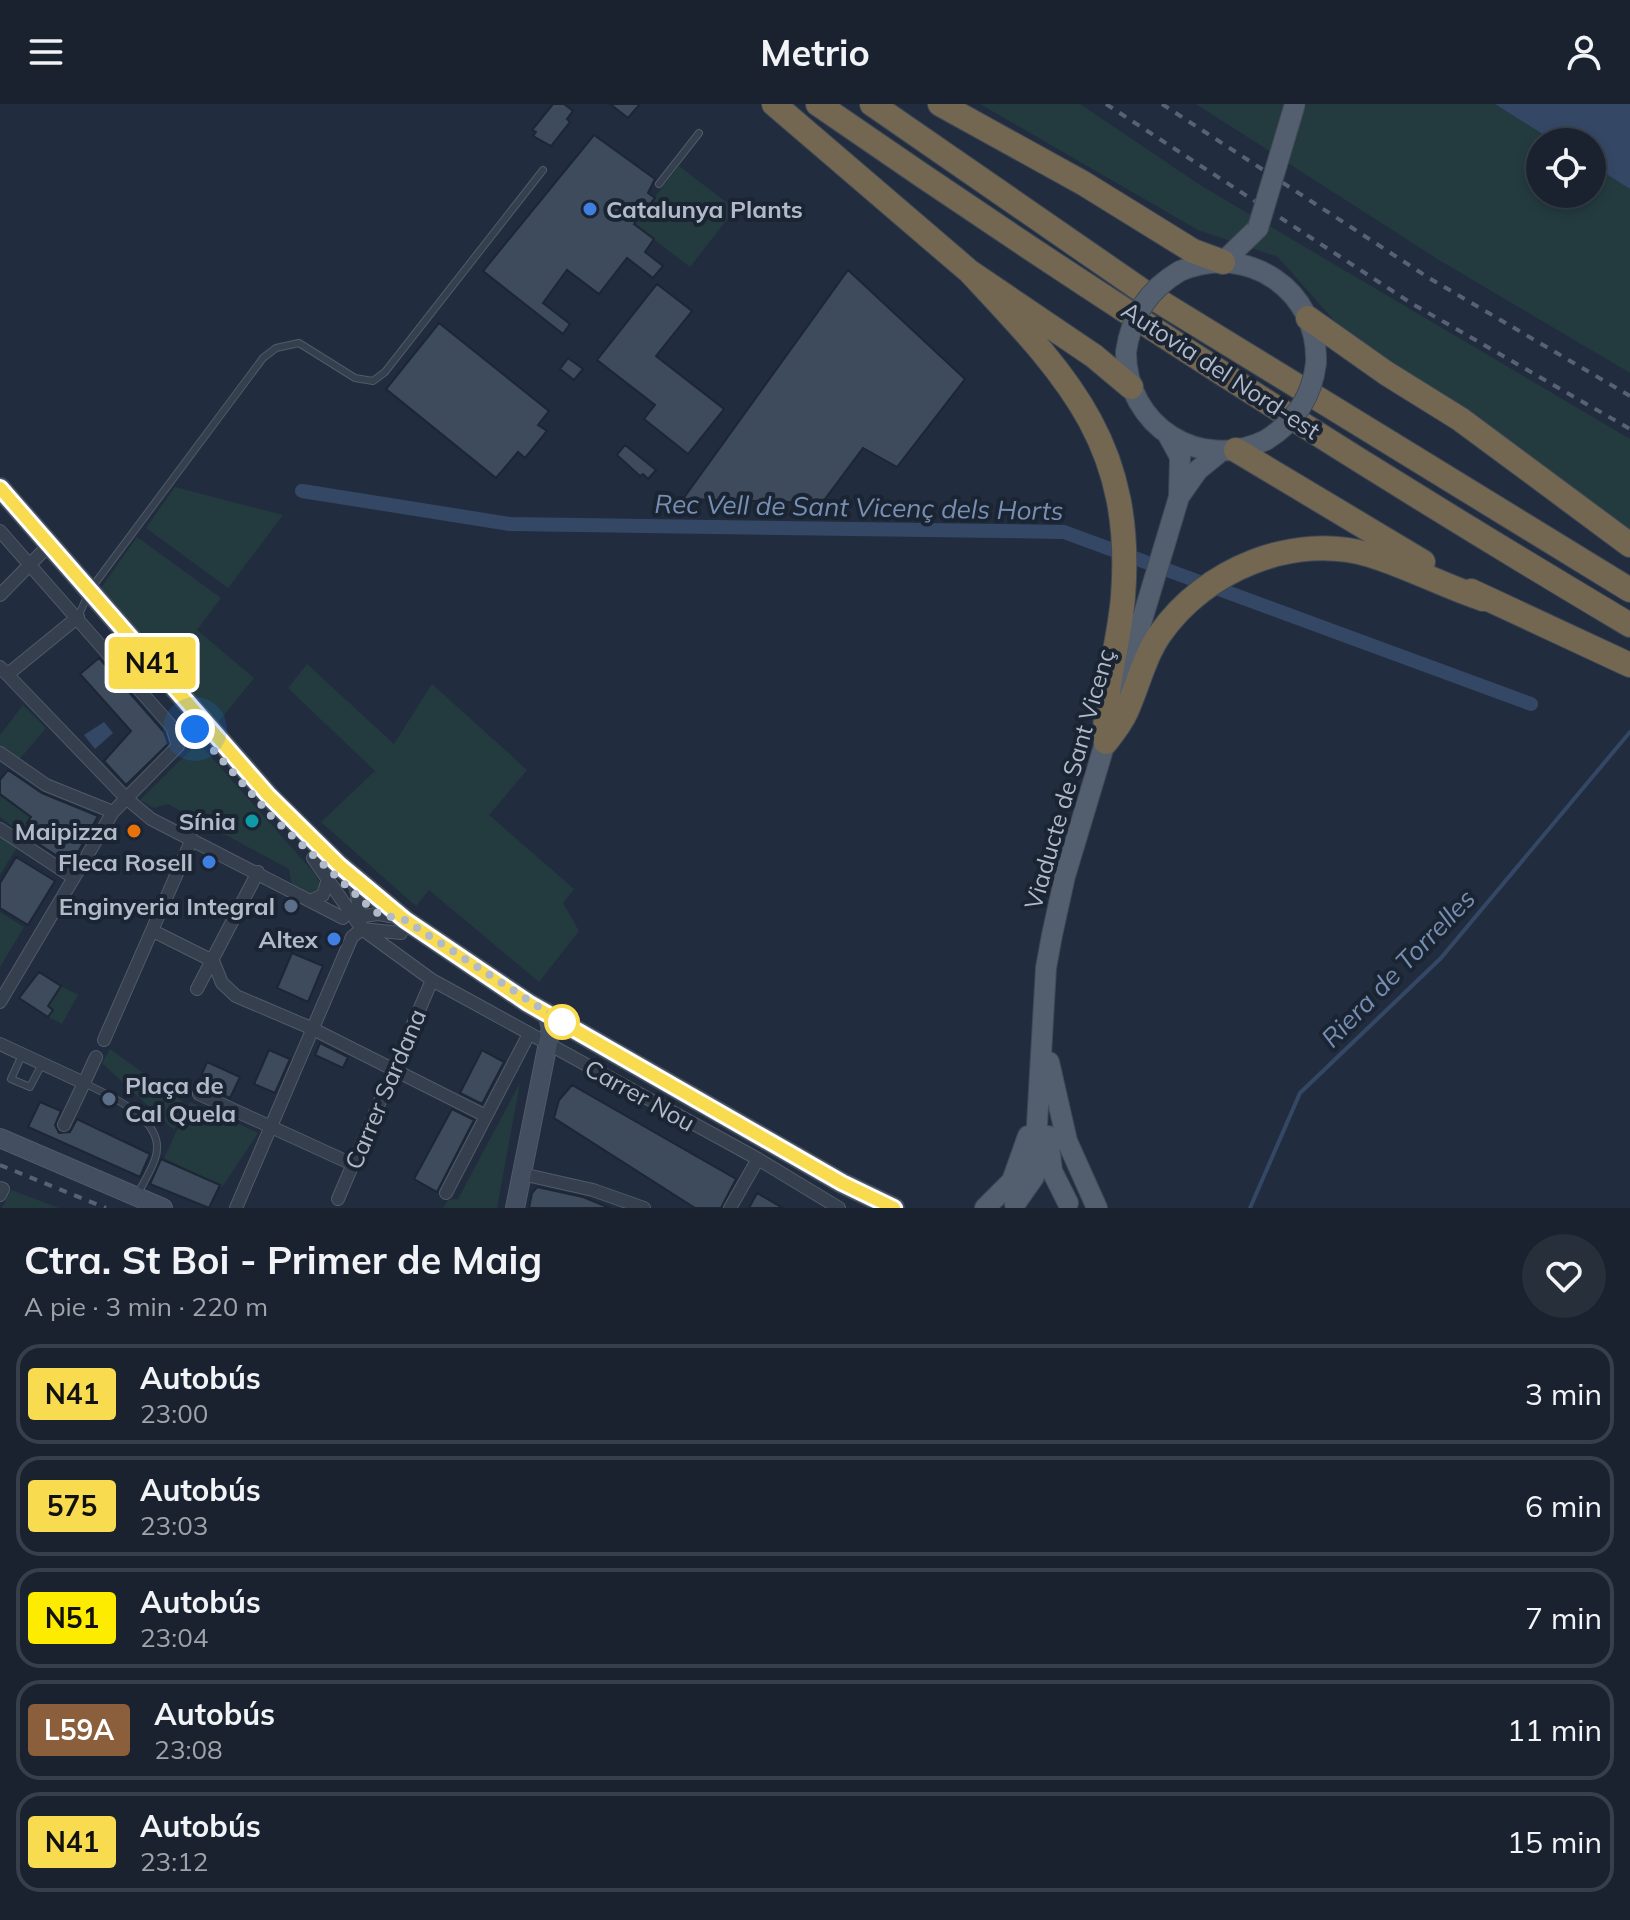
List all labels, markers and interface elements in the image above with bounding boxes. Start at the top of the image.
icon: menu [24,30,68,74]
text: Metrio [760,30,870,75]
icon: person [1562,30,1606,74]
map controls [1526,128,1606,208]
button: locate [1526,128,1606,208]
place label: Catalunya Plants [606,194,803,224]
marker: Catalunya Plants [581,200,599,218]
street label: Autovia del Nord-est [1116,295,1326,445]
water label: Rec Vell de Sant Vicenç dels Horts [654,487,1064,527]
line badge: N41 [106,637,198,689]
text: N41 [125,645,179,680]
street label: Viaducte de Sant Vicenç [1017,645,1121,913]
your location [175,709,215,749]
place label: Sínia [179,806,236,836]
marker: Sínia [243,812,261,830]
place label: Maipizza [15,816,118,846]
marker: Maipizza [125,822,143,840]
place label: Fleca Rosell [58,847,193,877]
marker: Fleca Rosell [200,853,218,871]
water label: Riera de Torrelles [1314,882,1482,1054]
place label: Enginyeria Integral [59,891,275,921]
marker: Enginyeria Integral [282,897,300,915]
place label: Altex [259,924,319,954]
marker: Altex [325,930,343,948]
street label: Carrer Sardana [338,1004,432,1174]
unlabelled marker [545,1005,579,1039]
street label: Carrer Nou [580,1052,700,1138]
place label: Plaça de Cal Quela [125,1070,236,1128]
marker: Plaça de Cal Quela [100,1090,118,1108]
button: heart [1522,1234,1606,1318]
text: Ctra. St Boi - Primer de Maig [24,1236,542,1284]
text: A pie · 3 min · 220 m [24,1290,268,1323]
text: Autobús [140,1359,261,1397]
text: 3 min [1525,1375,1602,1413]
text: N41 [45,1376,99,1411]
text: 23:00 [140,1397,208,1430]
text: Autobús [140,1471,261,1509]
text: 6 min [1525,1487,1602,1525]
text: 575 [47,1488,97,1523]
text: 23:03 [140,1509,208,1542]
text: Autobús [140,1583,261,1621]
text: 7 min [1525,1599,1602,1637]
text: N51 [45,1600,99,1635]
text: 23:04 [140,1621,208,1654]
text: Autobús [154,1695,275,1733]
text: 11 min [1507,1711,1602,1749]
text: L59A [44,1712,114,1747]
text: 23:08 [154,1733,223,1766]
text: Autobús [140,1807,261,1845]
text: 15 min [1507,1823,1602,1861]
text: N41 [45,1824,99,1859]
text: 23:12 [140,1845,208,1878]

